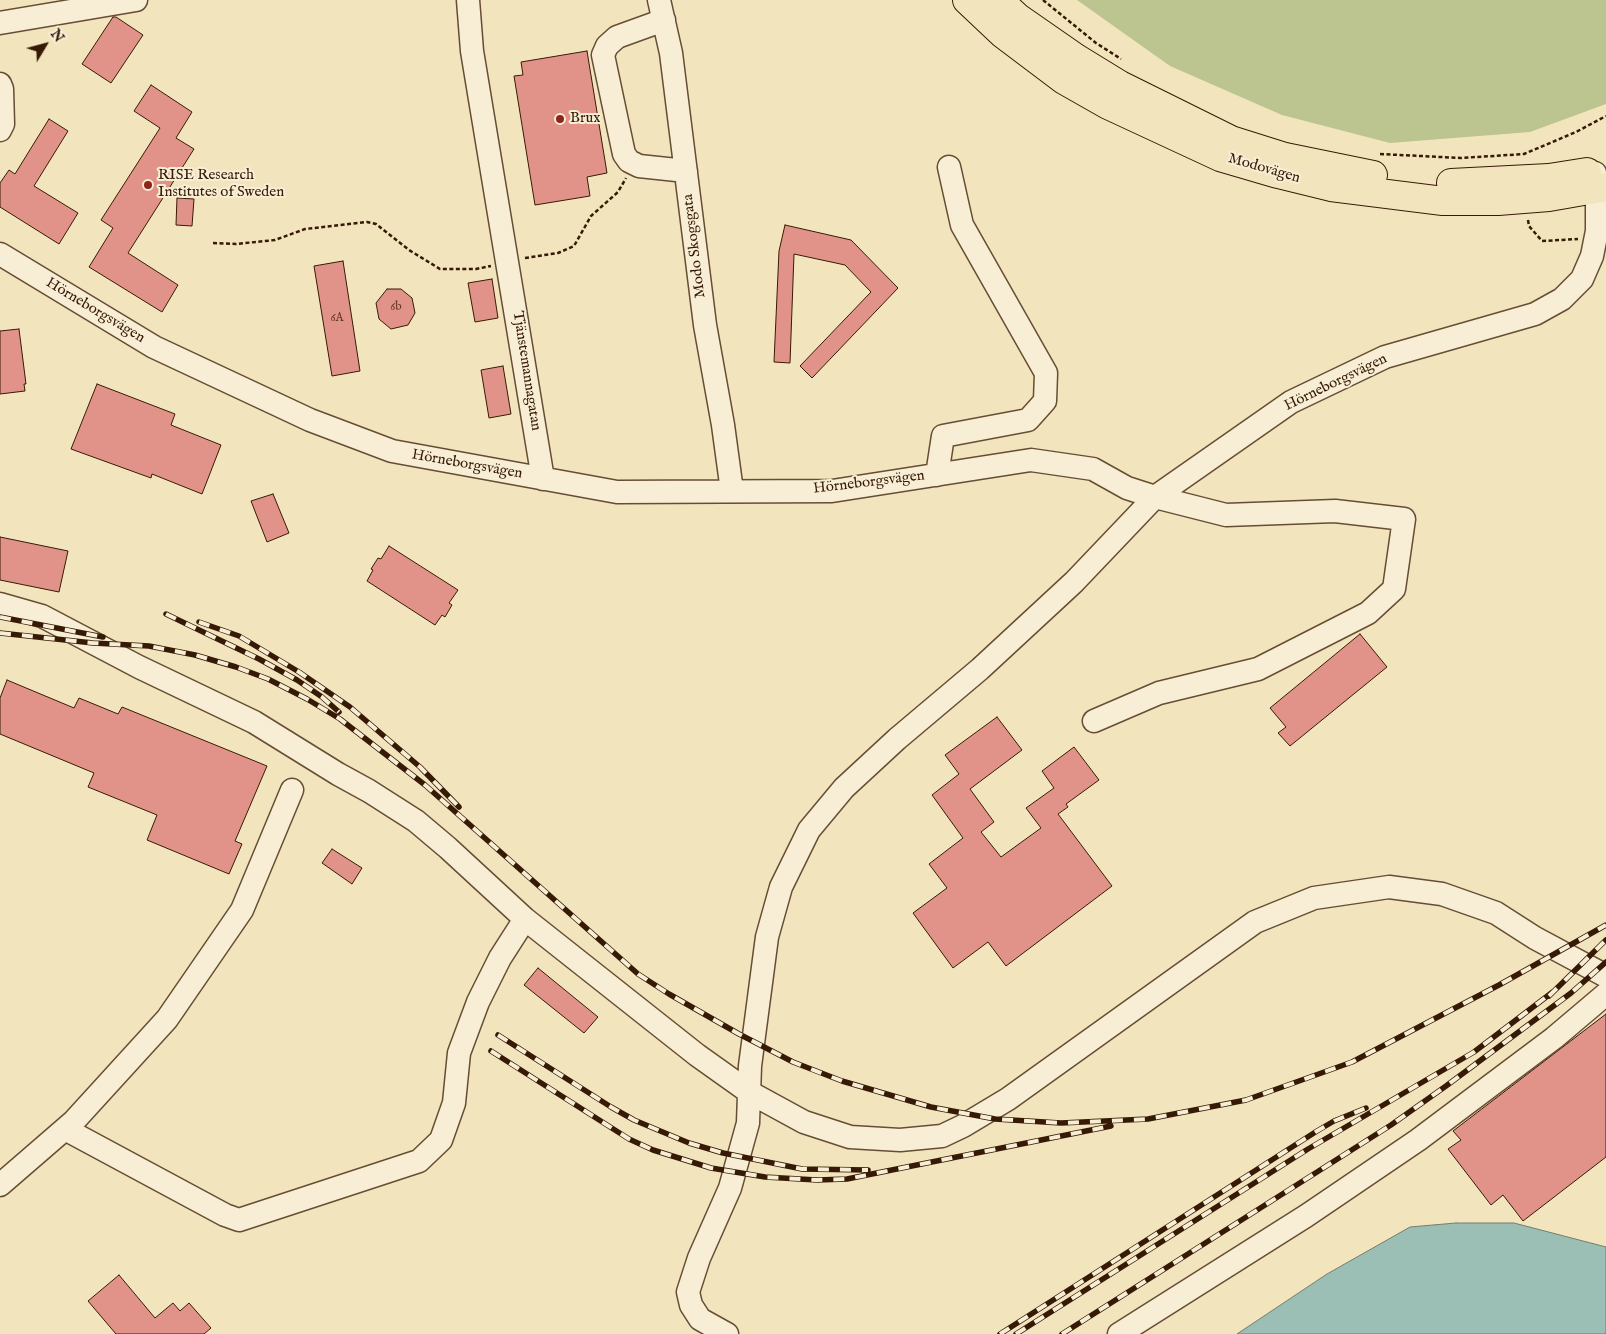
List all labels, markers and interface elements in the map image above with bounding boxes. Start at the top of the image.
north arrow [20,20,70,70]
text: N [46,26,68,46]
place label: Brux [570,110,601,128]
marker: Brux [554,113,566,125]
street label: Modovägen [1226,150,1302,188]
place label: RISE Research Institutes of Sweden [158,167,284,202]
marker: RISE Research Institutes of Sweden [142,179,154,191]
street label: Modo Skogsgata [680,193,710,299]
street label: Hörneborgsvägen [42,274,148,348]
house number: 6b [390,301,402,315]
street label: Tjänstemannagatan [508,310,544,432]
house number: 6A [330,312,344,326]
street label: Hörneborgsvägen [1282,350,1390,416]
street label: Hörneborgsvägen [410,446,524,484]
street label: Hörneborgsvägen [812,467,926,499]

